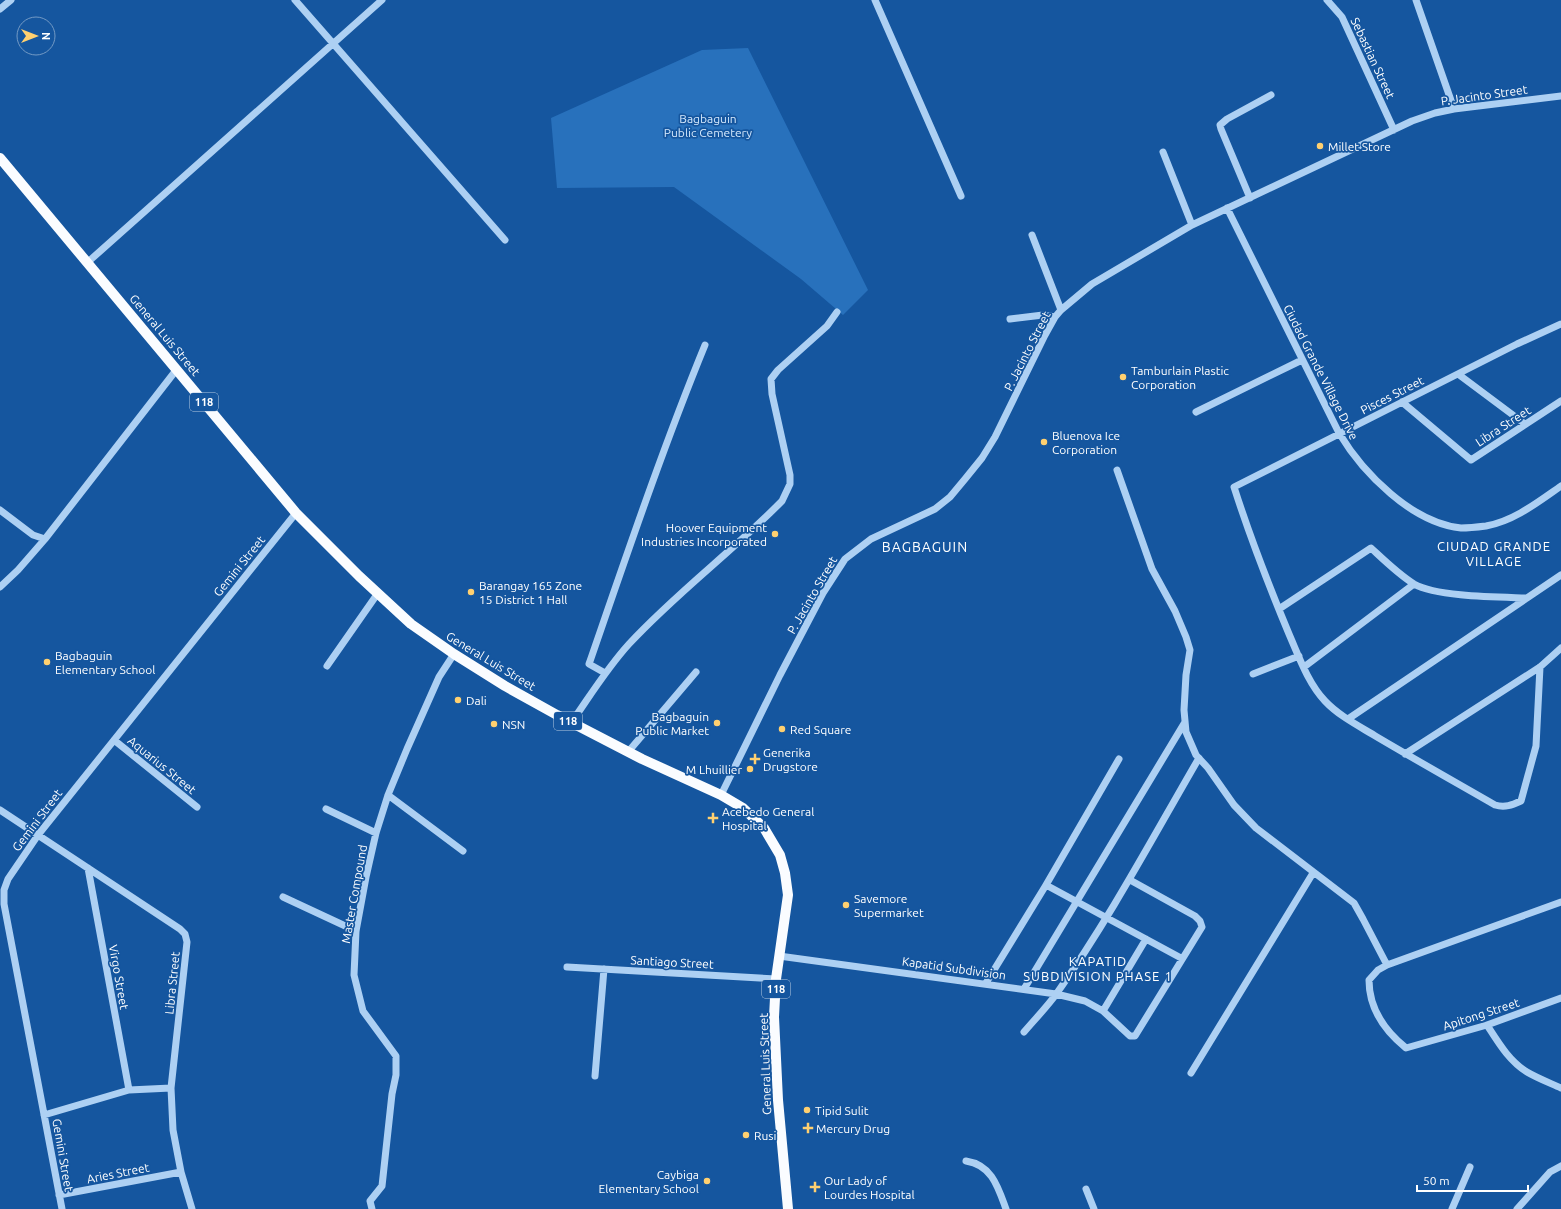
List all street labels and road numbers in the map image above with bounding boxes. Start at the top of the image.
street label: Sebastian Street [1348,15,1398,101]
street label: P. Jacinto Street [1440,82,1528,108]
street label: General Luis Street [127,292,203,378]
street label: Ciudad Grande Village Drive [1281,302,1361,442]
street label: P. Jacinto Street [1001,309,1053,393]
street label: Pisces Street [1358,373,1426,416]
road number: 118 [190,393,218,411]
street label: Libra Street [1473,403,1533,449]
street label: Gemini Street [211,533,267,599]
street label: P. Jacinto Street [785,554,840,636]
street label: General Luis Street [444,629,538,693]
road number: 118 [554,712,582,730]
street label: Aquarius Street [125,734,199,797]
street label: Gemini Street [10,786,65,853]
street label: Master Compound [339,844,369,944]
street label: Virgo Street [107,944,131,1011]
street label: Libra Street [162,951,182,1015]
street label: Santiago Street [630,953,714,971]
street label: Kapatid Subdivision [901,954,1007,982]
road number: 118 [762,980,790,998]
street label: Apitong Street [1441,995,1521,1032]
street label: General Luis Street [757,1013,773,1115]
street label: Gemini Street [50,1117,76,1193]
street label: Aries Street [86,1161,151,1185]

